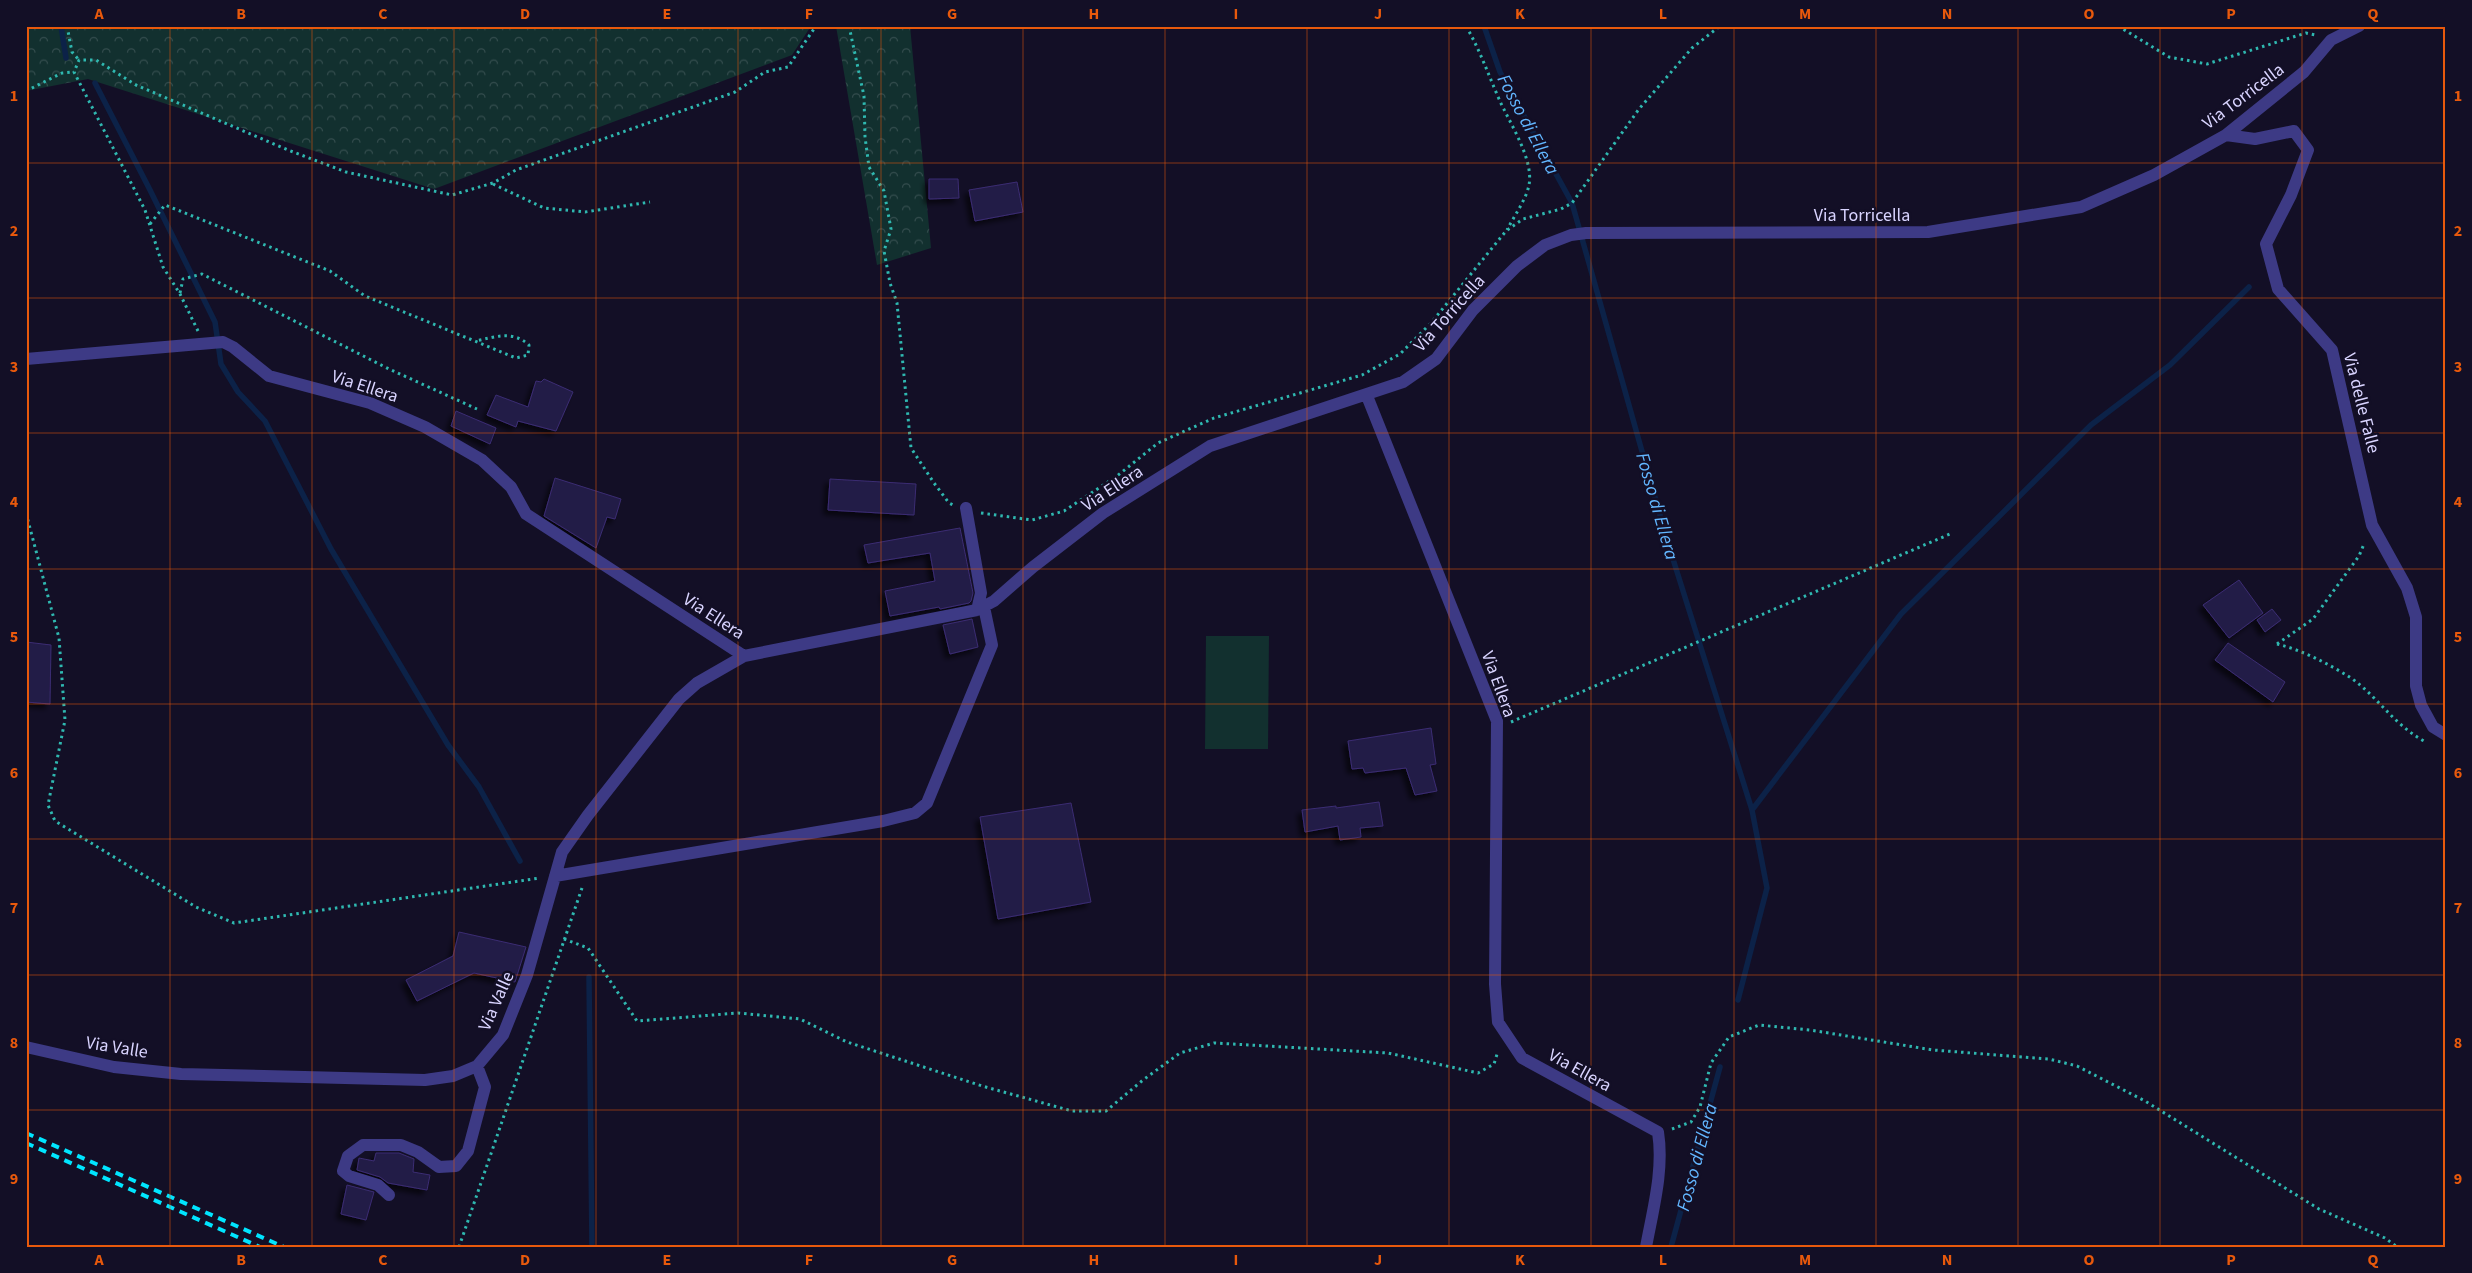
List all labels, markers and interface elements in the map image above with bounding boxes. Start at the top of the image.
text: A [93,3,104,25]
text: B [236,3,246,25]
text: C [378,3,388,25]
text: D [520,3,530,25]
text: E [663,3,671,25]
text: F [805,3,813,25]
text: G [947,3,957,25]
text: H [1089,3,1099,25]
text: I [1234,3,1238,25]
text: J [1374,3,1382,25]
text: K [1515,3,1525,25]
text: L [1659,3,1667,25]
text: M [1799,3,1811,25]
text: N [1942,3,1952,25]
text: O [2084,3,2095,25]
text: P [2226,3,2236,25]
text: Q [2368,3,2379,25]
street label: Via Torricella [2197,57,2289,135]
water label: Fosso di Ellera [1490,70,1566,180]
text: 1 [10,85,18,107]
text: 1 [2454,85,2462,107]
street label: Via Torricella [1814,203,1910,228]
text: 2 [10,220,18,242]
text: 2 [2454,220,2462,242]
street label: Via Torricella [1408,269,1491,358]
street label: Via delle Falle [2337,350,2386,456]
text: 3 [10,356,18,378]
text: 3 [2454,356,2462,378]
street label: Via Ellera [328,364,401,409]
water label: Fosso di Ellera [1628,450,1685,563]
street label: Via Ellera [1077,459,1148,518]
text: 4 [10,491,19,513]
text: 4 [2454,491,2463,513]
street label: Via Ellera [678,587,749,646]
text: 5 [10,626,18,648]
text: 5 [2454,626,2462,648]
street label: Via Ellera [1475,648,1522,721]
text: 6 [10,762,18,784]
text: 6 [2454,762,2462,784]
text: 7 [10,897,18,919]
text: 7 [2454,897,2462,919]
street label: Via Valle [472,968,521,1035]
street label: Via Valle [84,1030,150,1065]
text: 8 [10,1032,18,1054]
text: 8 [2454,1032,2462,1054]
street label: Via Ellera [1544,1043,1616,1098]
water label: Fosso di Ellera [1670,1101,1725,1214]
text: 9 [10,1168,18,1190]
text: 9 [2454,1168,2462,1190]
text: A [93,1249,104,1271]
text: B [236,1249,246,1271]
text: C [378,1249,388,1271]
text: D [520,1249,530,1271]
text: E [663,1249,671,1271]
text: F [805,1249,813,1271]
text: G [947,1249,957,1271]
text: H [1089,1249,1099,1271]
text: I [1234,1249,1238,1271]
text: J [1374,1249,1382,1271]
text: K [1515,1249,1525,1271]
text: L [1659,1249,1667,1271]
text: M [1799,1249,1811,1271]
text: N [1942,1249,1952,1271]
text: O [2084,1249,2095,1271]
text: P [2226,1249,2236,1271]
text: Q [2368,1249,2379,1271]

